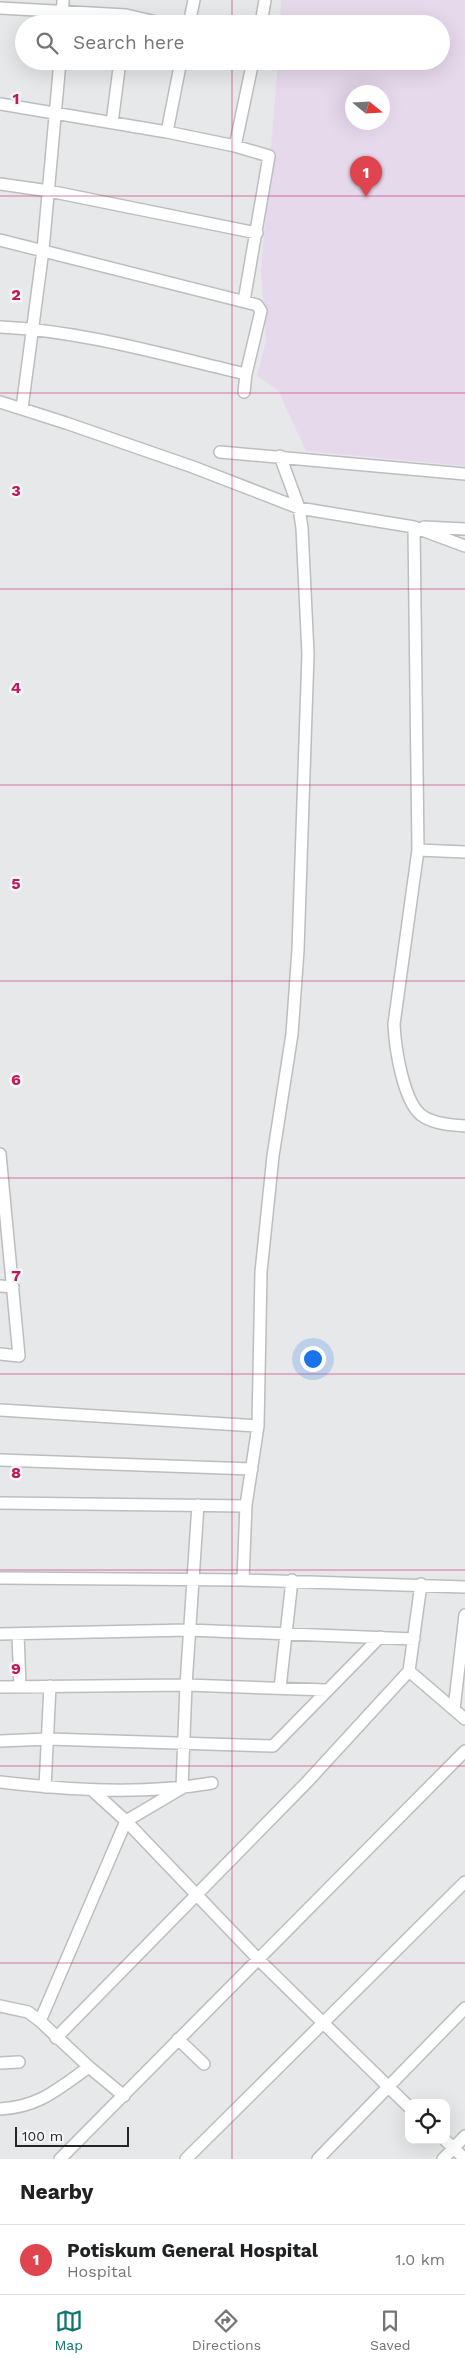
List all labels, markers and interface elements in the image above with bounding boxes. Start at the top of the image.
search box [15,15,450,70]
icon: search [33,29,61,57]
text: Search here [73,31,184,54]
north arrow [345,85,390,130]
text: 1 [13,89,19,108]
pin: 1 [350,156,382,197]
text: 2 [11,285,21,304]
text: 3 [11,481,21,500]
text: 4 [11,678,21,697]
text: 5 [11,874,21,893]
text: 6 [11,1070,21,1089]
text: 7 [11,1266,21,1285]
your location [300,1346,326,1372]
text: 8 [11,1463,21,1482]
text: 9 [11,1659,21,1678]
map controls [405,2099,450,2144]
button: locate [405,2099,450,2144]
scale bar [15,2124,129,2147]
text: 100 m [22,2128,63,2144]
text: Nearby [20,2179,93,2204]
text: Potiskum General Hospital [67,2239,318,2262]
text: 1 [33,2250,39,2269]
text: 1.0 km [395,2250,445,2269]
text: Hospital [67,2262,132,2281]
tab: Map [54,2307,83,2353]
tab: Directions [192,2307,261,2353]
tab: Saved [370,2307,411,2353]

